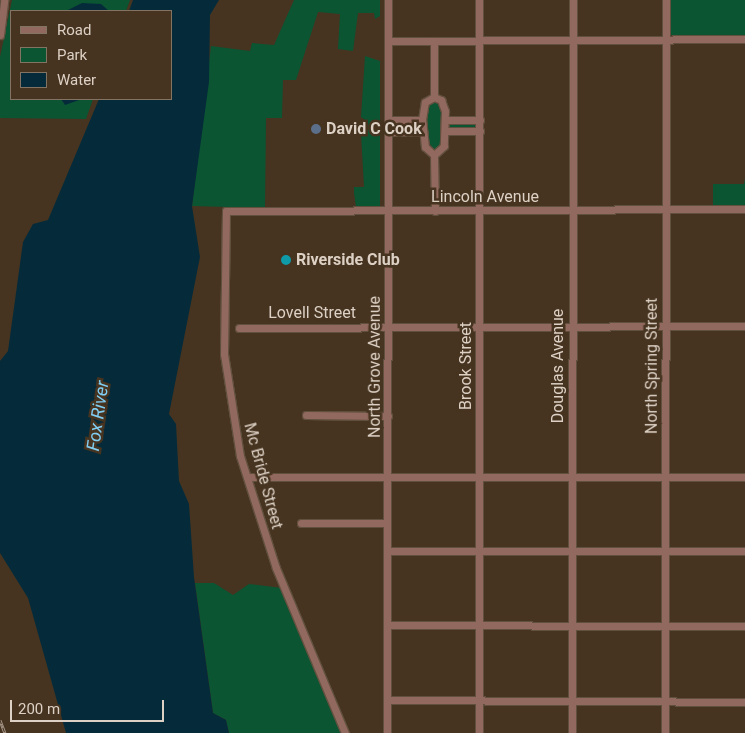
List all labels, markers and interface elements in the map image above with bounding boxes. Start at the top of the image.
legend [10,10,172,100]
text: Road [57,21,91,39]
text: Park [57,46,87,64]
text: Water [57,71,96,89]
place label: David C Cook [326,119,422,139]
marker: David C Cook [310,123,322,135]
street label: Lincoln Avenue [431,187,539,207]
place label: Riverside Club [296,250,400,270]
marker: Riverside Club [280,254,292,266]
street label: North Grove Avenue [365,296,385,438]
street label: North Spring Street [642,298,662,434]
street label: Lovell Street [268,303,356,323]
street label: Douglas Avenue [548,309,568,423]
street label: Brook Street [456,322,476,410]
water label: Fox River [82,379,114,453]
street label: Mc Bride Street [240,421,286,531]
scale bar [12,690,166,722]
text: 200 m [18,700,60,718]

